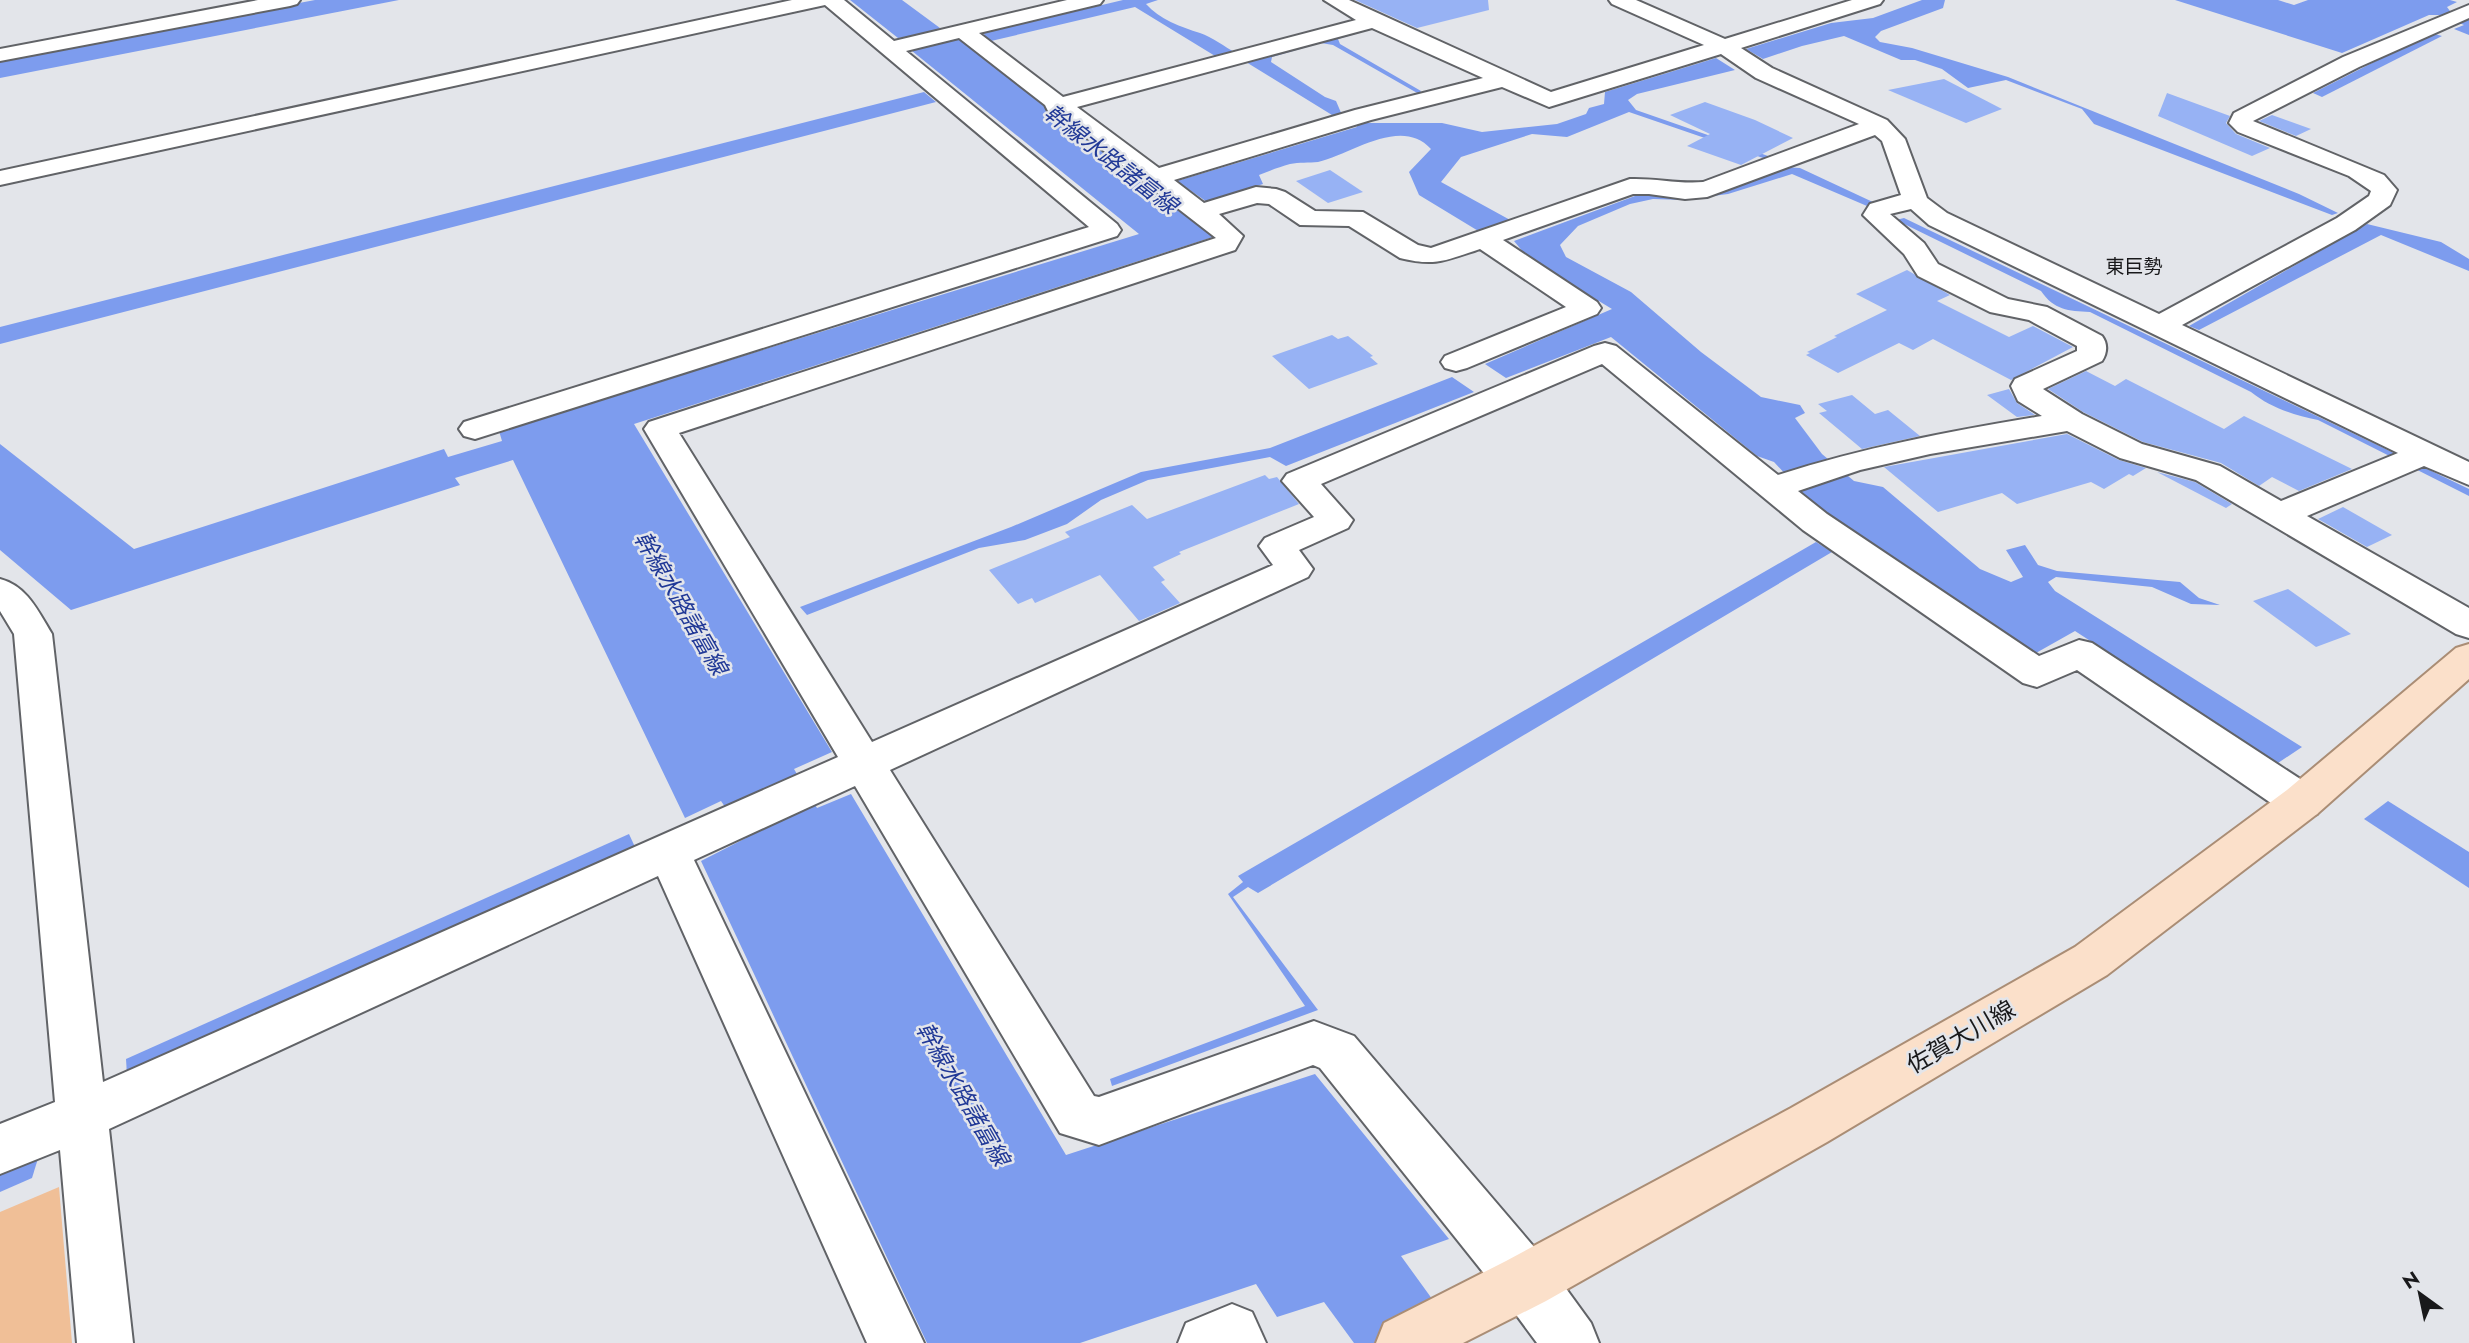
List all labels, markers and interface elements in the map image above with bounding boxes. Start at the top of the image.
water label: 幹線水路諸富線 [1037,96,1187,224]
district label: 東巨勢 [2105,253,2163,280]
water label: 幹線水路諸富線 [626,525,737,684]
street label: 佐賀大川線 [1900,991,2021,1082]
water label: 幹線水路諸富線 [908,1016,1019,1175]
north arrow [2385,1259,2455,1329]
text: N [2397,1265,2425,1296]

